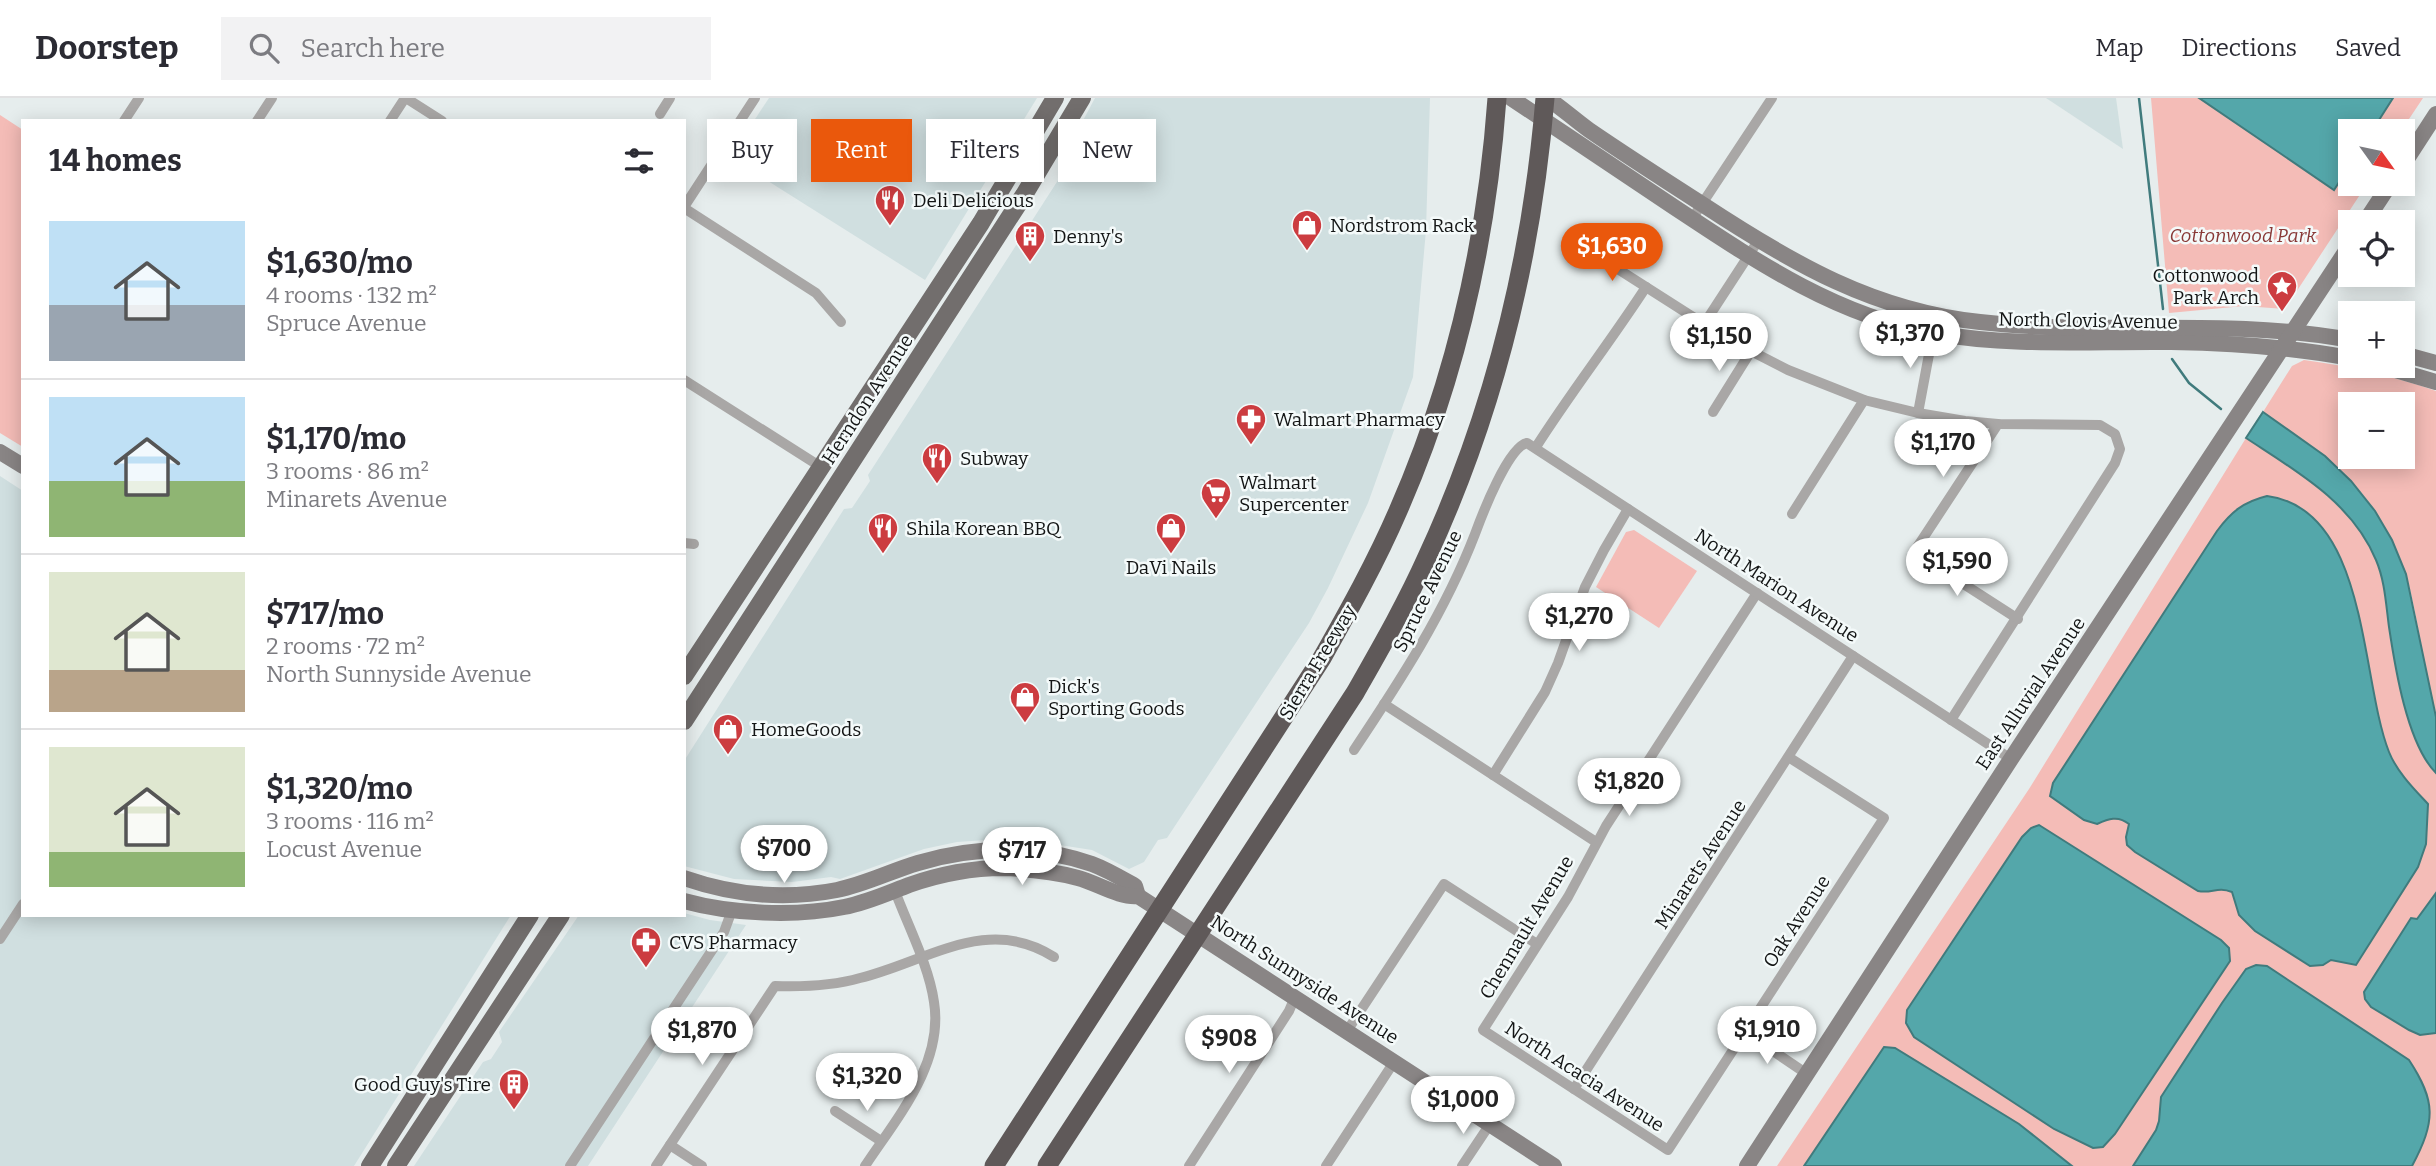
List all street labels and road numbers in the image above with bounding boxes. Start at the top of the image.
street label: North Clovis Avenue [1998,307,2178,334]
street label: Herndon Avenue [817,330,918,469]
street label: North Marion Avenue [1690,524,1863,647]
street label: Spruce Avenue [1388,527,1467,656]
street label: Sierra Freeway [1274,600,1361,724]
street label: East Alluvial Avenue [1971,613,2090,774]
street label: Minarets Avenue [1650,795,1751,933]
street label: Chennault Avenue [1475,851,1578,1003]
street label: Oak Avenue [1758,871,1835,972]
street label: North Sunnyside Avenue [1206,910,1403,1049]
street label: North Acacia Avenue [1501,1016,1669,1136]

